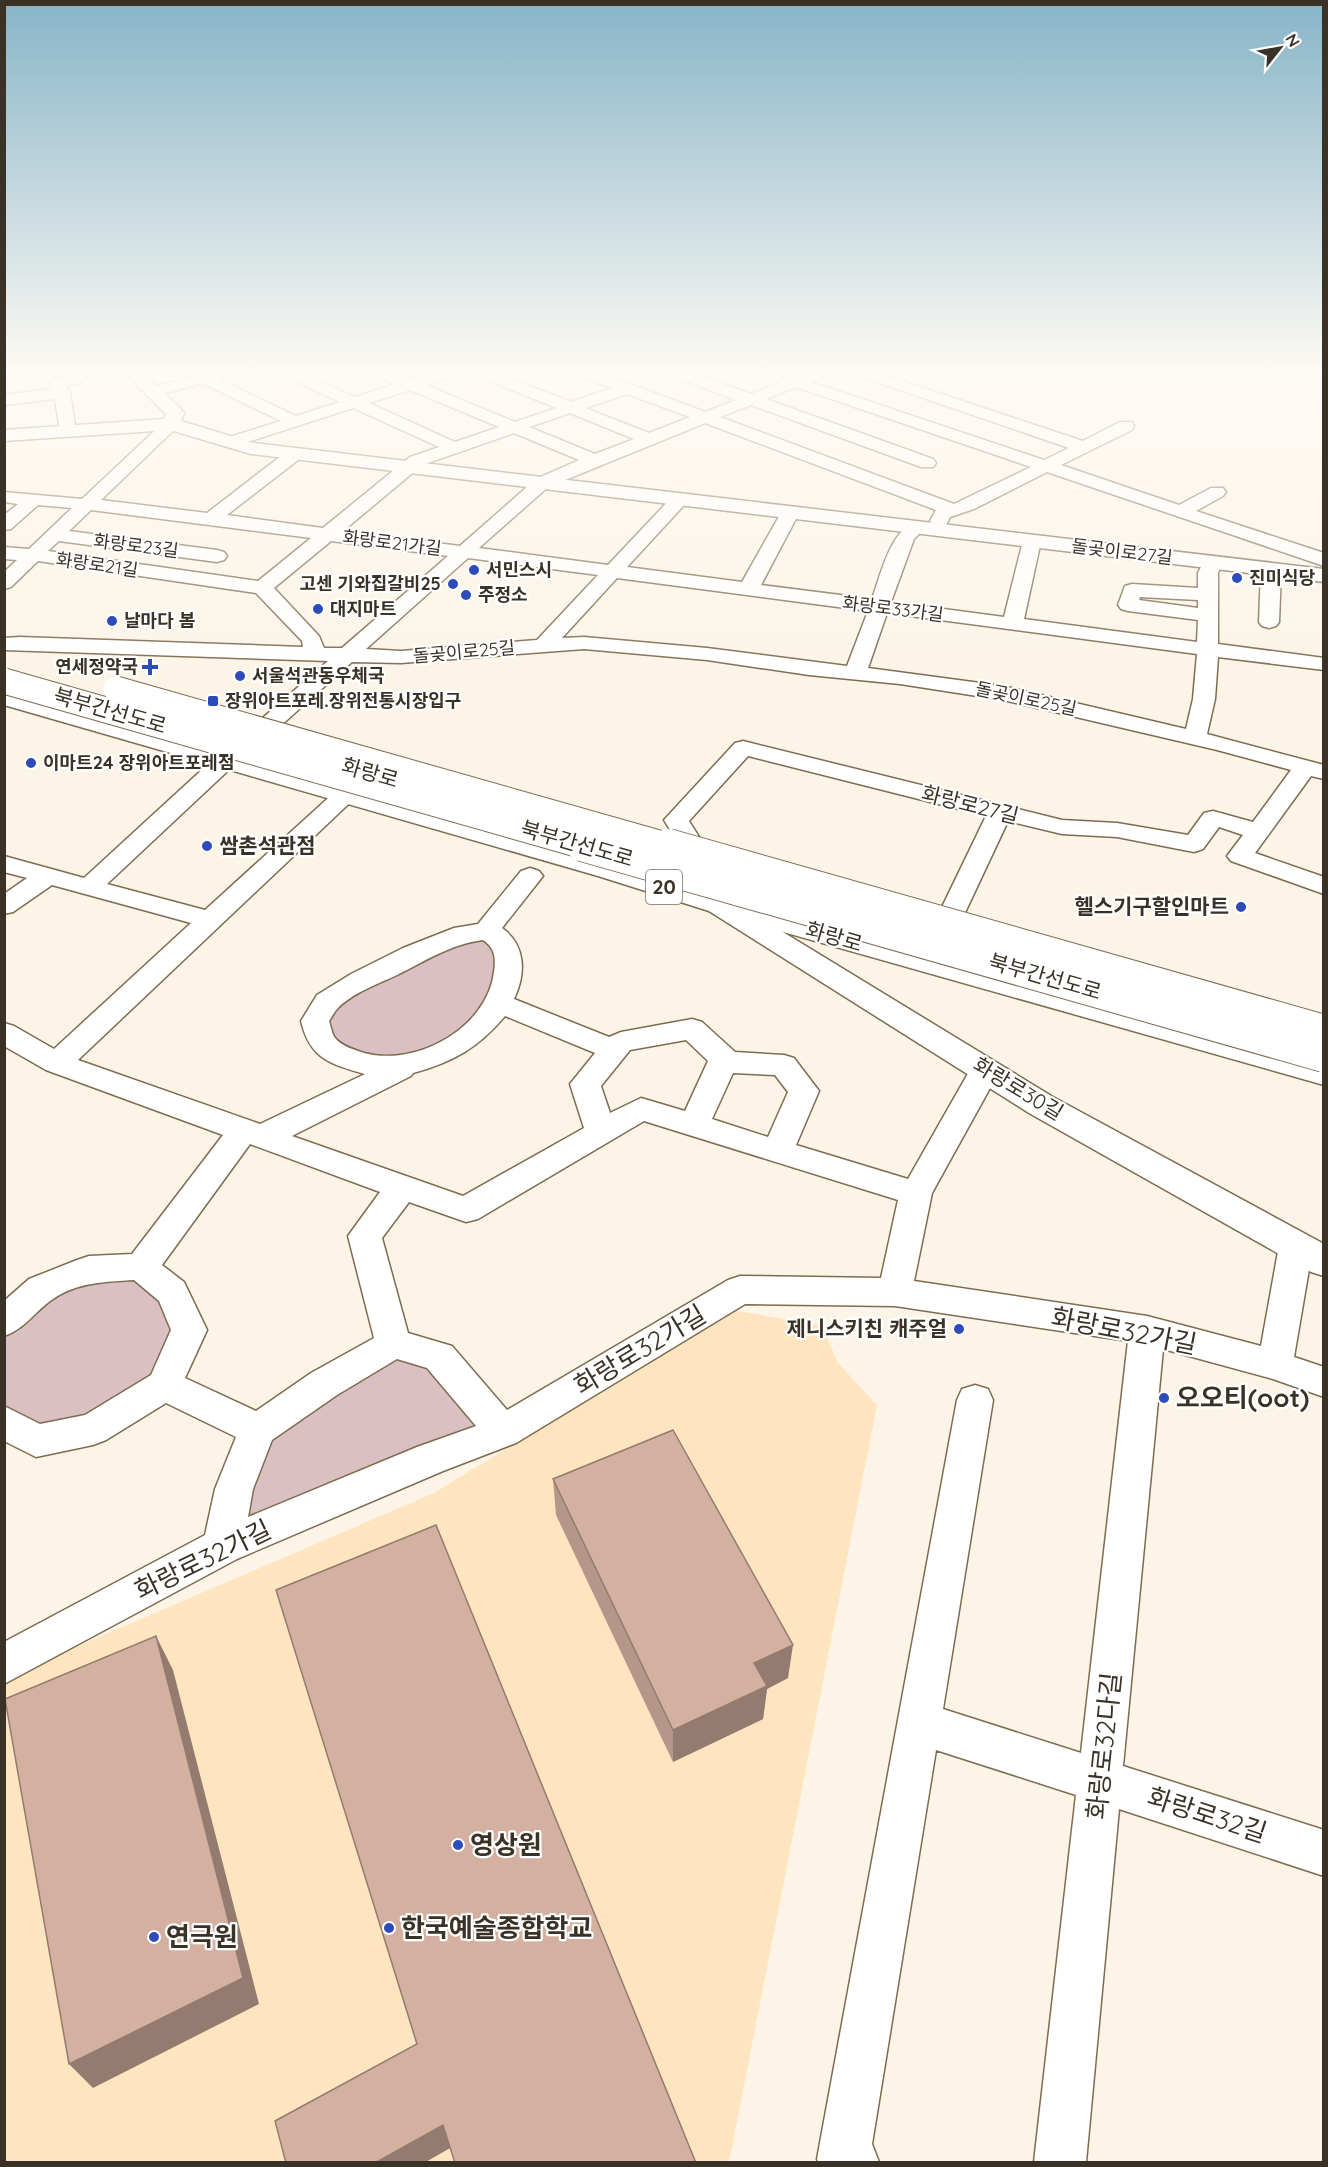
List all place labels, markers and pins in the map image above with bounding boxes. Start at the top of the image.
place label: 서민스시 [486,558,552,581]
marker: 서민스시 [467,563,481,577]
place label: 진미식당 [1249,566,1315,589]
marker: 진미식당 [1230,571,1244,585]
place label: 고센 기와집갈비25 [299,572,441,595]
marker: 고센 기와집갈비25 [446,577,460,591]
place label: 주정소 [478,583,528,606]
marker: 주정소 [459,588,473,602]
place label: 대지마트 [330,597,396,620]
marker: 대지마트 [311,602,325,616]
place label: 날마다 봄 [124,609,195,632]
marker: 날마다 봄 [105,614,119,628]
place label: 연세정약국 [55,655,138,678]
marker: 연세정약국 [143,660,157,674]
place label: 서울석관동우체국 [252,664,384,687]
marker: 서울석관동우체국 [233,669,247,683]
place label: 장위아트포레.장위전통시장입구 [225,689,461,712]
marker: 장위아트포레.장위전통시장입구 [206,694,220,708]
place label: 이마트24 장위아트포레점 [43,751,234,774]
marker: 이마트24 장위아트포레점 [24,756,38,770]
place label: 쌈촌석관점 [219,832,316,858]
marker: 쌈촌석관점 [200,839,214,853]
place label: 헬스기구할인마트 [1074,893,1229,919]
marker: 헬스기구할인마트 [1234,900,1248,914]
place label: 제니스키친 캐주얼 [787,1315,947,1341]
marker: 제니스키친 캐주얼 [952,1322,966,1336]
place label: 오오티(oot) [1176,1381,1309,1414]
marker: 오오티(oot) [1157,1391,1171,1405]
place label: 영상원 [470,1828,542,1861]
marker: 영상원 [451,1838,465,1852]
place label: 한국예술종합학교 [401,1911,592,1944]
place label: 연극원 [166,1920,238,1953]
marker: 한국예술종합학교 [382,1921,396,1935]
marker: 연극원 [147,1930,161,1944]

